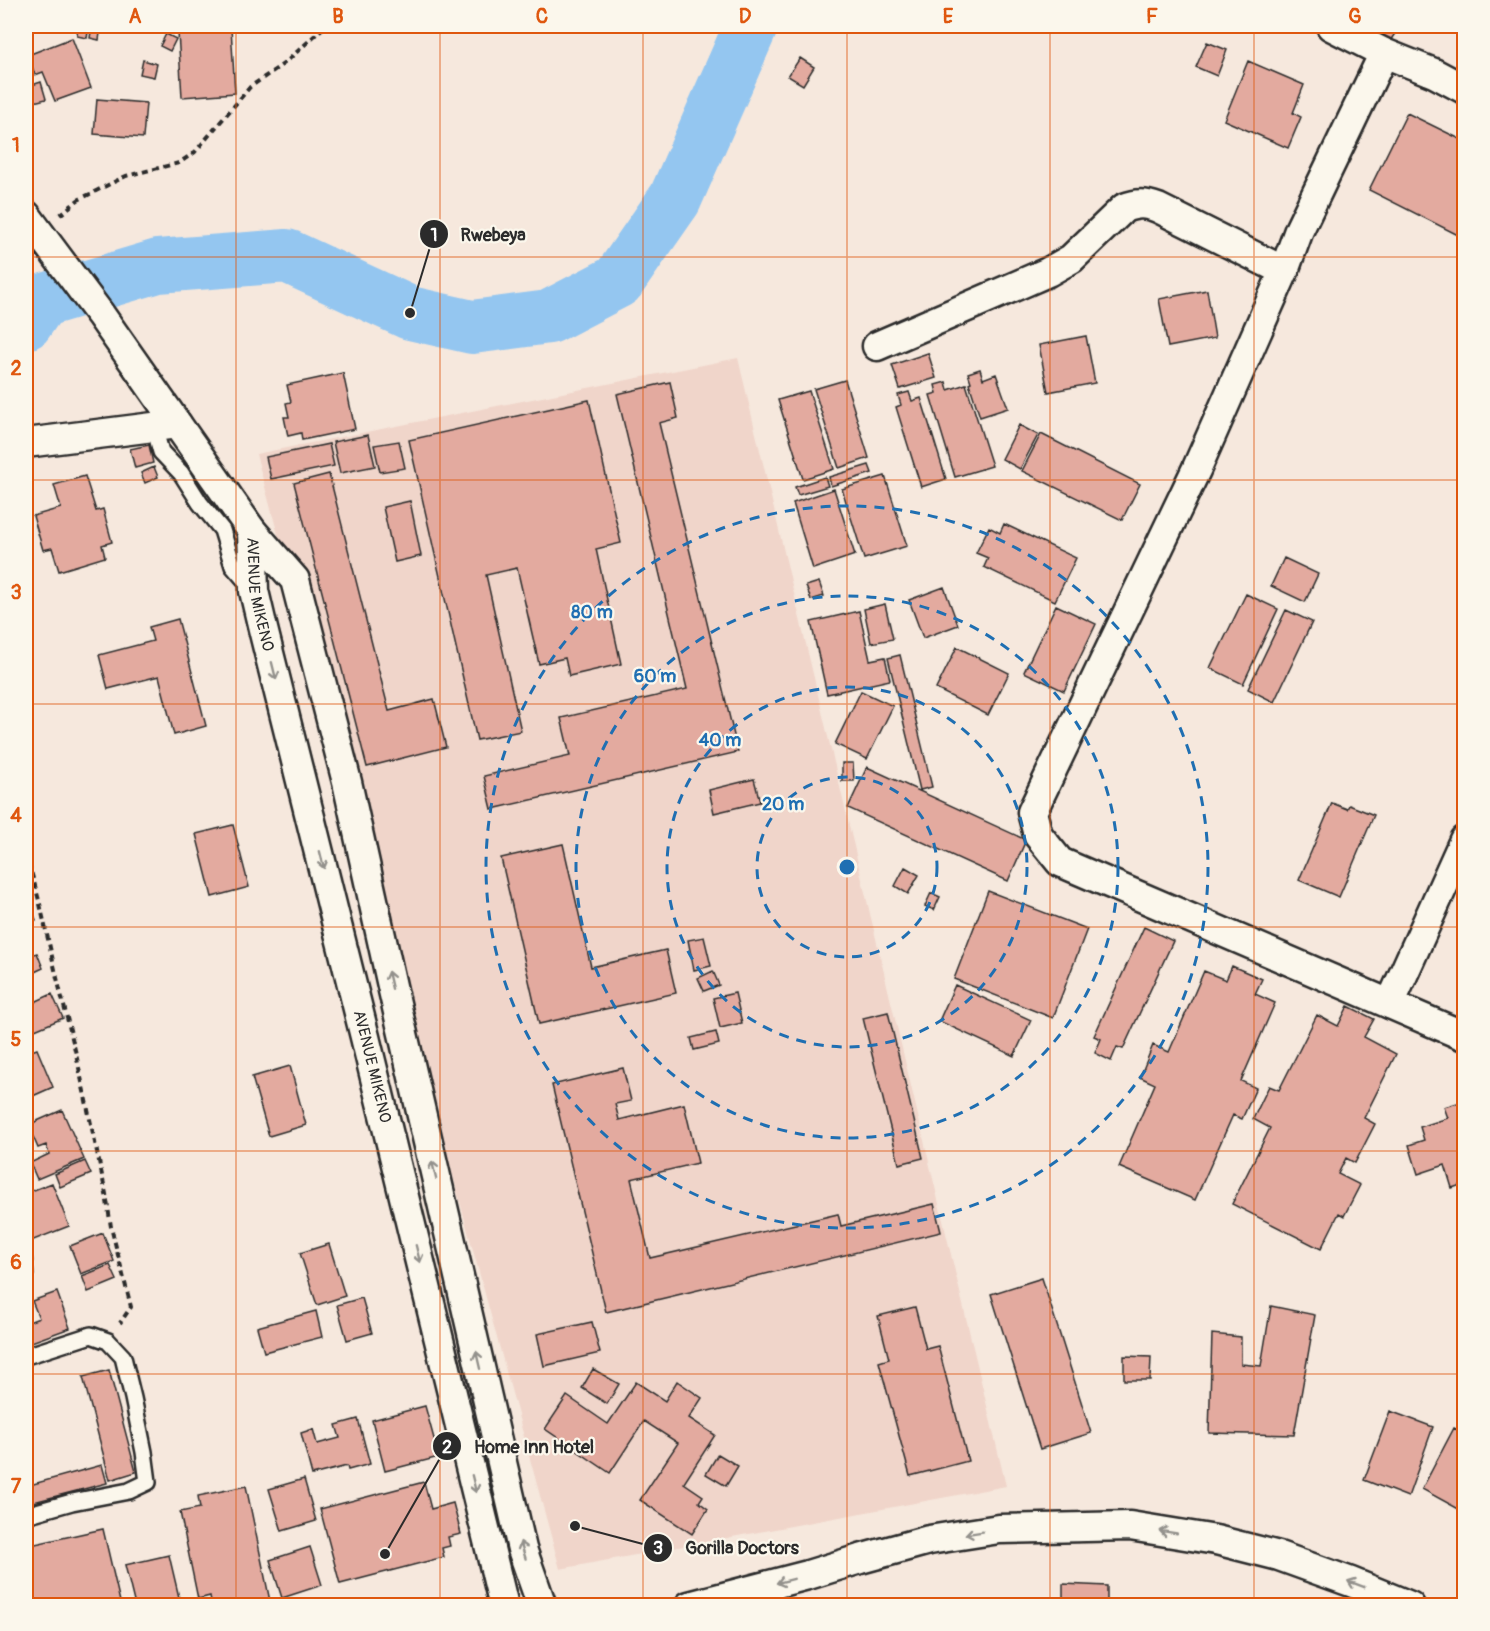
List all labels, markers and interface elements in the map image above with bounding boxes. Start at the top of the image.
text: A [129,4,142,29]
text: B [332,4,344,29]
text: C [536,4,548,29]
text: D [739,4,752,29]
text: E [943,4,954,29]
text: F [1146,4,1158,29]
text: G [1348,4,1362,29]
text: 1 [12,133,20,158]
callout: Rwebeya [419,216,538,252]
text: 1 [430,224,438,247]
text: Rwebeya [460,224,526,247]
text: 2 [10,356,22,381]
street label: AVENUE MIKENO [242,537,278,653]
text: 3 [10,580,22,605]
text: 80 m [571,601,613,624]
one-way arrow [268,662,280,681]
text: 60 m [634,665,676,688]
text: 40 m [699,729,741,752]
text: 20 m [762,793,804,816]
text: 4 [10,803,22,828]
one-way arrow [316,851,328,870]
centre of rings [837,857,857,877]
one-way arrow [384,971,396,990]
street label: AVENUE MIKENO [349,1008,396,1125]
text: 5 [11,1027,22,1052]
one-way arrow [428,1161,440,1180]
one-way arrow [413,1244,425,1263]
text: 6 [10,1250,22,1275]
one-way arrow [472,1351,483,1371]
callout: Home Inn Hotel [432,1428,606,1464]
text: 2 [442,1436,452,1459]
text: Home Inn Hotel [474,1436,594,1459]
text: 7 [11,1474,22,1499]
one-way arrow [469,1474,481,1493]
one-way arrow [965,1527,984,1538]
one-way arrow [1159,1527,1178,1538]
callout: Gorilla Doctors [643,1530,811,1566]
text: 3 [653,1537,663,1560]
text: Gorilla Doctors [685,1537,800,1560]
one-way arrow [517,1541,528,1560]
one-way arrow [776,1576,795,1588]
one-way arrow [1347,1578,1365,1589]

